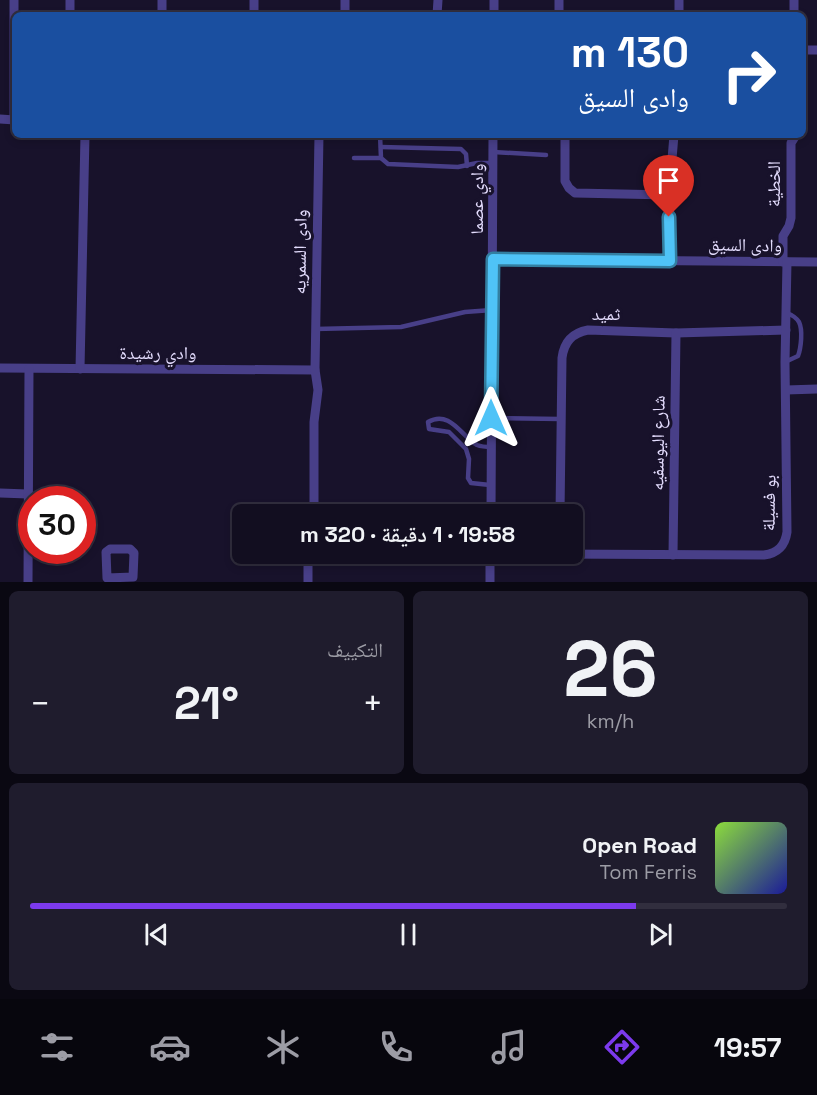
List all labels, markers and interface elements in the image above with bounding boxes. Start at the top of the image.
text: 130 m [571,26,689,79]
icon: right [710,36,788,114]
text: وادى السيق [578,80,689,115]
pin [643,155,694,217]
street label: الخطية [762,161,785,207]
street label: وادي عصما [465,164,492,235]
icon: arrive [652,164,685,197]
street label: وادى السمريه [287,209,312,295]
street label: وادى السيق [708,232,782,257]
street label: ثميد [592,302,620,325]
street label: وادي رشيدة [119,341,197,368]
position arrow [459,386,523,450]
street label: شارع اليوسفيه [645,395,670,491]
street label: بو فسيلة [757,474,780,531]
speed limit sign: 30 [18,486,96,564]
text: 19:58 · 1 دقيقة · 320 m [300,520,515,548]
text: 26 [563,619,658,719]
text: التكييف [327,637,383,663]
text: 21° [174,675,239,732]
text: − [30,683,50,725]
text: + [363,683,383,725]
text: km/h [587,708,634,734]
text: Open Road [582,831,697,859]
text: Tom Ferris [600,859,697,885]
icon: previous [140,918,173,951]
icon: pause [392,918,425,951]
icon: next [644,918,677,951]
icon: filters [36,1026,78,1068]
icon: car [149,1026,191,1068]
icon: climate [262,1026,304,1068]
icon: phone [375,1026,417,1068]
icon: music [488,1026,530,1068]
icon: directions [601,1026,643,1068]
text: 19:57 [714,1030,781,1065]

